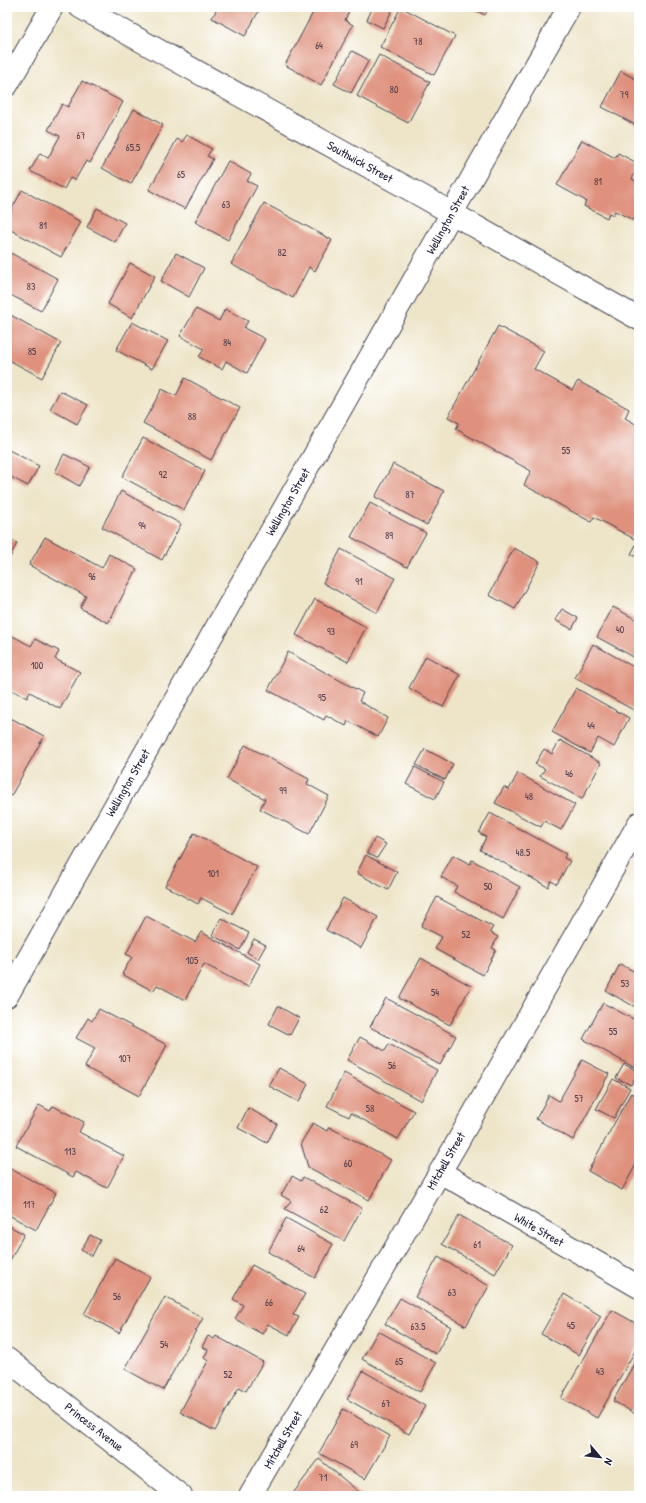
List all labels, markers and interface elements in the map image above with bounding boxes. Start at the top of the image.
house number: 78 [413,35,423,48]
house number: 64 [315,39,323,52]
house number: 80 [390,83,399,96]
house number: 79 [620,88,629,101]
house number: 67 [77,129,86,142]
street label: Southwick Street [324,136,397,187]
house number: 65.5 [126,141,141,154]
house number: 65 [177,168,186,181]
house number: 81 [594,175,602,188]
street label: Wellington Street [422,182,474,257]
house number: 63 [222,198,231,211]
house number: 81 [39,219,47,232]
house number: 82 [277,246,287,259]
house number: 83 [27,280,36,293]
house number: 84 [223,336,231,349]
house number: 85 [28,345,37,358]
house number: 88 [188,410,196,423]
house number: 55 [562,444,571,457]
street label: Wellington Street [261,464,314,539]
house number: 92 [159,468,167,481]
house number: 87 [405,488,415,501]
house number: 94 [138,519,146,532]
house number: 89 [385,529,393,542]
house number: 96 [88,570,96,583]
house number: 91 [355,575,363,588]
house number: 40 [616,623,625,636]
house number: 93 [327,625,336,638]
house number: 100 [31,659,44,672]
house number: 95 [318,691,327,704]
house number: 44 [587,719,595,732]
street label: Wellington Street [101,745,154,820]
house number: 46 [565,767,573,780]
house number: 99 [279,784,287,797]
house number: 48 [525,790,533,803]
house number: 48.5 [516,846,531,859]
house number: 101 [207,867,219,880]
house number: 50 [484,880,493,893]
house number: 52 [462,928,471,941]
house number: 105 [186,954,199,967]
house number: 53 [621,977,630,990]
house number: 54 [431,986,439,999]
house number: 55 [609,1025,618,1038]
house number: 107 [118,1052,132,1065]
house number: 56 [388,1059,396,1072]
house number: 57 [574,1092,584,1105]
house number: 58 [366,1102,374,1115]
street label: Mitchell Street [422,1128,469,1193]
house number: 113 [64,1145,76,1158]
house number: 60 [344,1157,353,1170]
house number: 117 [23,1198,35,1211]
house number: 62 [320,1203,329,1216]
street label: White Street [511,1209,568,1251]
house number: 61 [473,1238,481,1251]
house number: 64 [297,1242,305,1255]
house number: 63 [448,1286,457,1299]
house number: 56 [113,1290,121,1303]
house number: 66 [265,1296,273,1309]
house number: 45 [567,1319,576,1332]
house number: 63.5 [411,1320,426,1333]
house number: 54 [160,1338,168,1351]
house number: 65 [395,1355,404,1368]
house number: 43 [596,1365,605,1378]
house number: 52 [224,1368,233,1381]
house number: 67 [382,1397,391,1410]
street label: Princess Avenue [61,1398,127,1455]
street label: Mitchell Street [259,1407,306,1472]
north arrow [580,1437,620,1477]
house number: 69 [350,1438,358,1451]
text: N [601,1456,616,1468]
house number: 71 [319,1471,328,1484]

